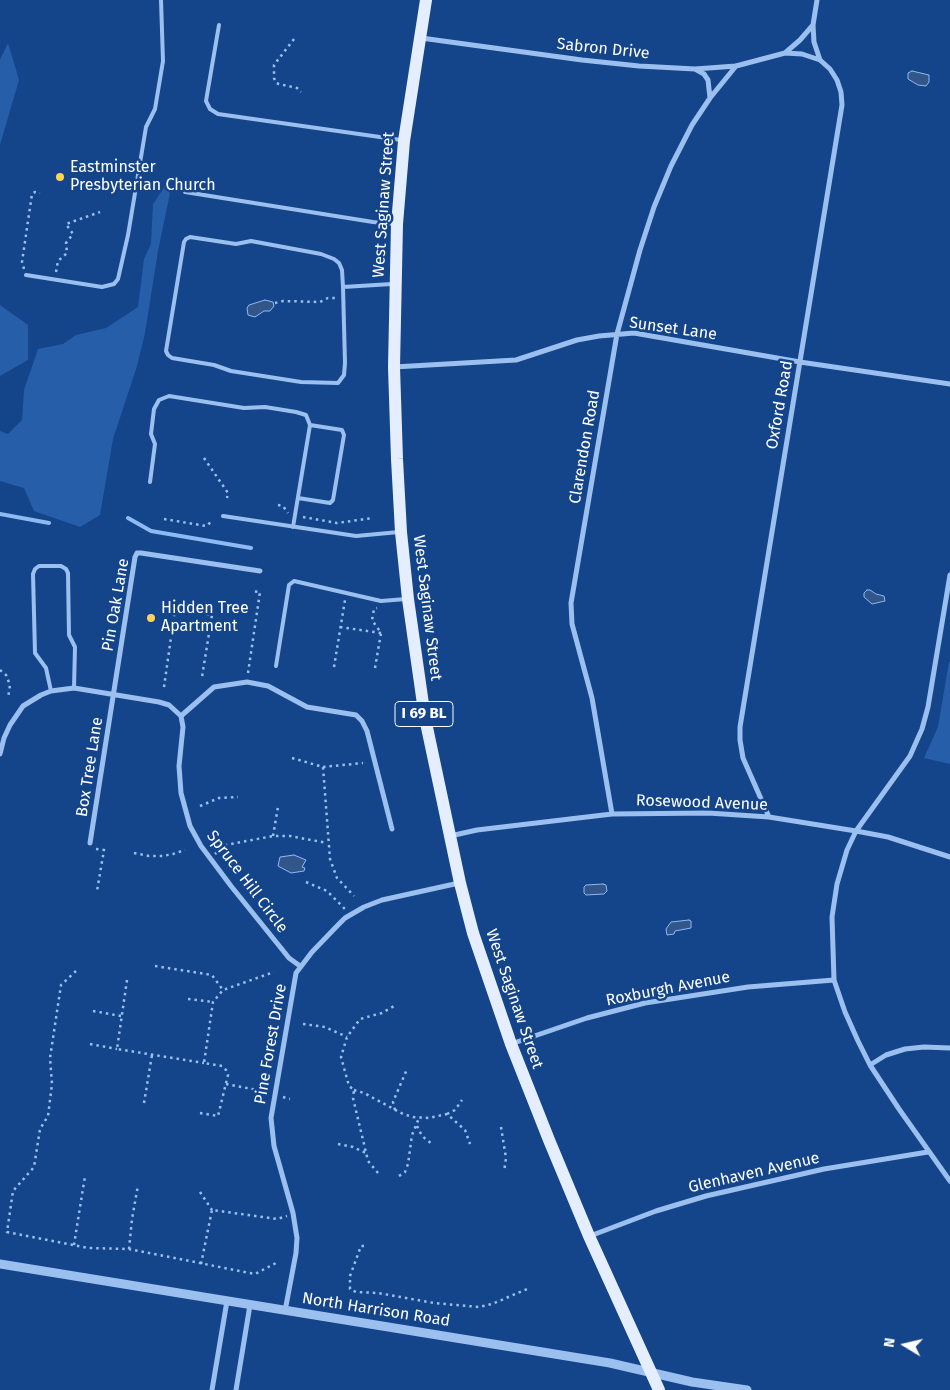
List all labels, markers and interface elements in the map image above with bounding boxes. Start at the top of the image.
street label: Sabron Drive [556,35,650,63]
street label: West Saginaw Street [369,131,399,279]
place label: Eastminster Presbyterian Church [70,158,216,196]
marker: Eastminster Presbyterian Church [54,171,66,183]
street label: Sunset Lane [628,313,718,345]
street label: Oxford Road [763,359,797,451]
street label: Clarendon Road [566,389,604,505]
street label: West Saginaw Street [409,534,445,682]
street label: Pin Oak Lane [98,557,134,653]
place label: Hidden Tree Apartment [161,599,249,637]
marker: Hidden Tree Apartment [145,612,157,624]
road number: I 69 BL [395,702,453,726]
street label: Box Tree Lane [73,716,107,818]
street label: Rosewood Avenue [636,791,768,815]
street label: Spruce Hill Circle [202,827,292,937]
street label: West Saginaw Street [481,927,547,1071]
street label: Roxburgh Avenue [604,968,732,1010]
street label: Pine Forest Drive [251,982,291,1106]
street label: Glenhaven Avenue [687,1149,821,1197]
street label: North Harrison Road [301,1289,451,1331]
north arrow [880,1320,930,1370]
text: N [881,1337,899,1349]

